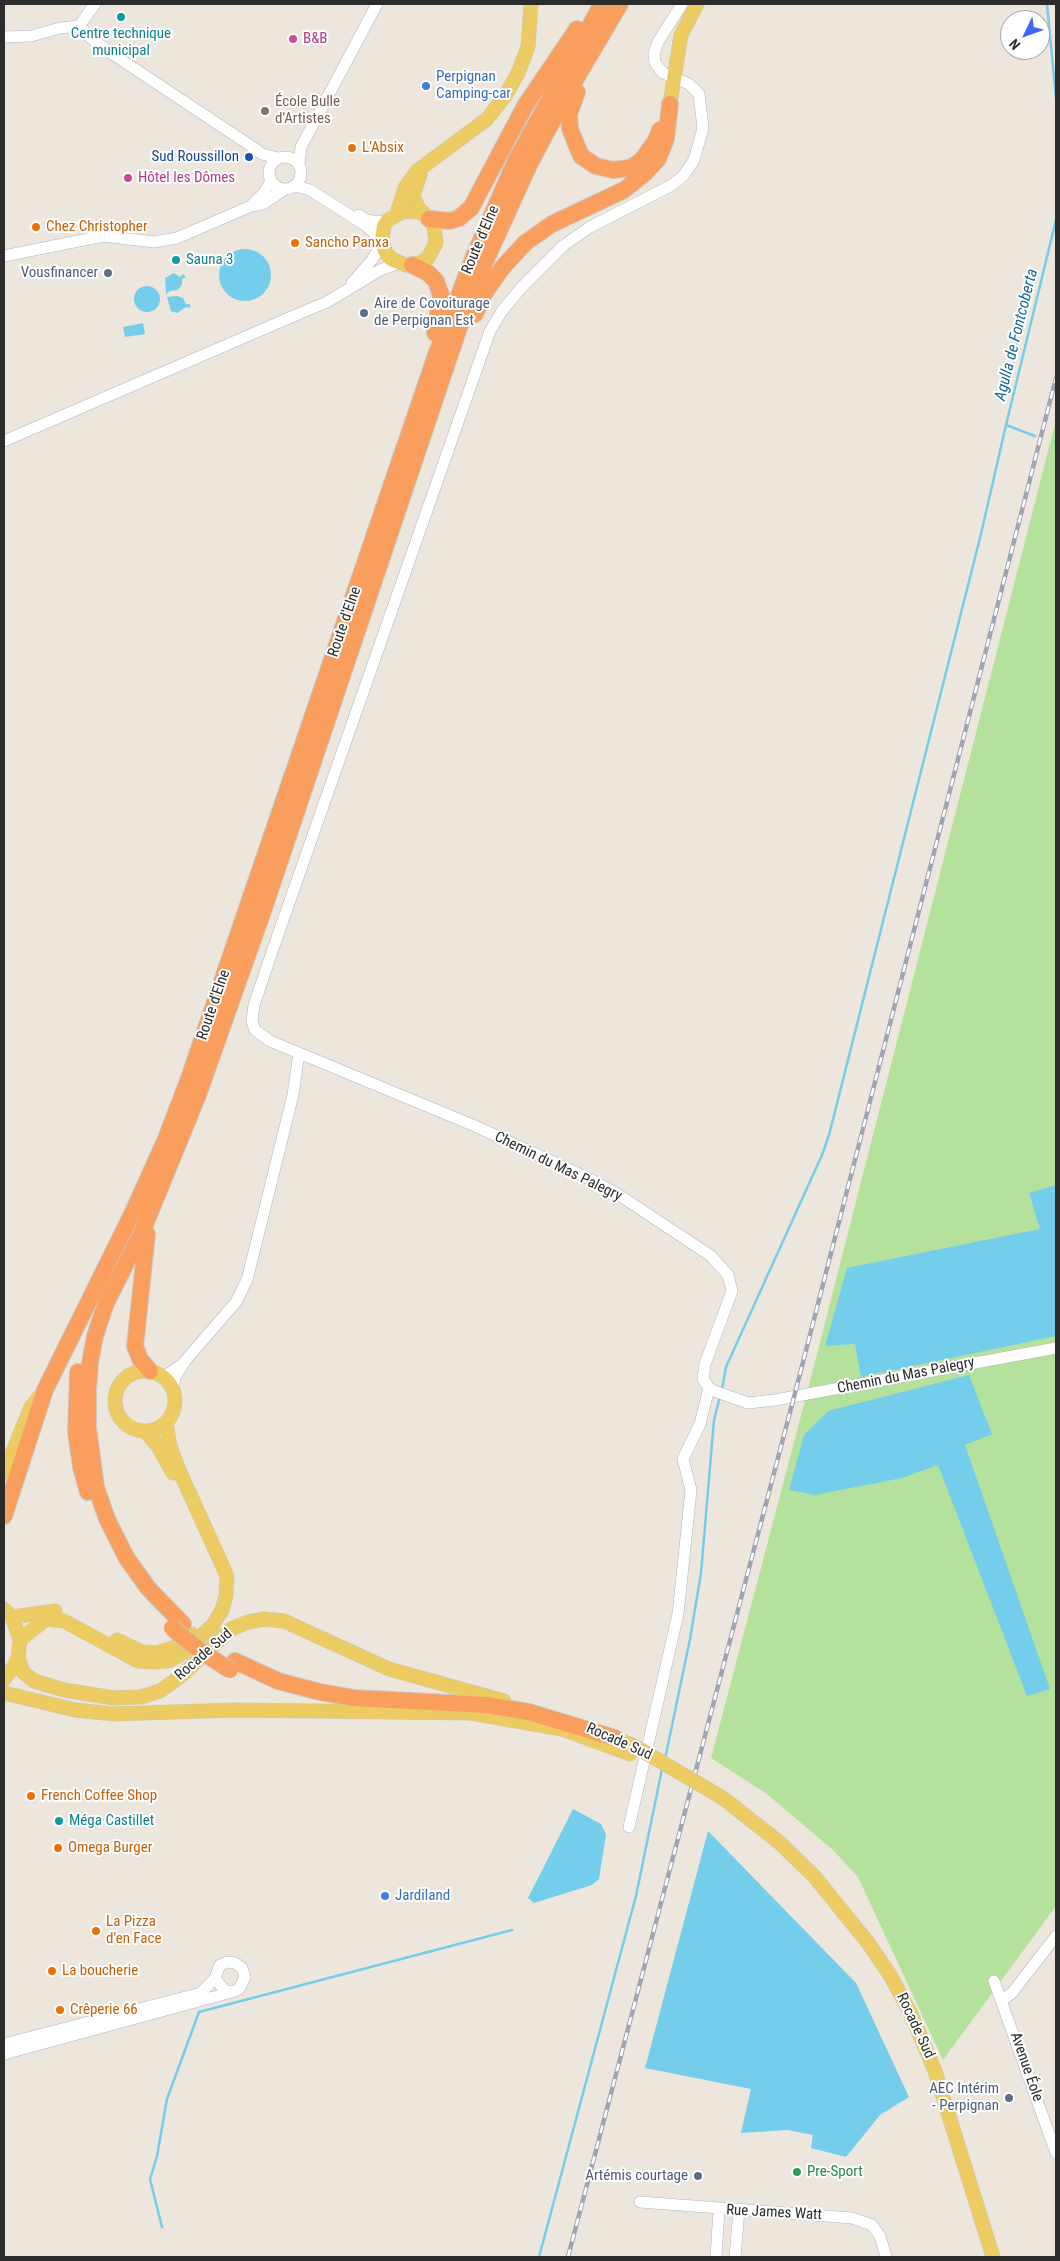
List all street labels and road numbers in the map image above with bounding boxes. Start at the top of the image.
street label: Route d'Elne [458,203,504,277]
street label: Route d'Elne [325,585,365,659]
street label: Route d'Elne [194,968,234,1042]
street label: Chemin du Mas Palegry [491,1128,625,1206]
street label: Chemin du Mas Palegry [836,1354,976,1398]
street label: Rocade Sud [172,1625,236,1685]
street label: Rocade Sud [583,1720,655,1764]
street label: Rocade Sud [892,1990,938,2062]
street label: Avenue Éole [1006,2030,1046,2104]
street label: Rue James Watt [726,2202,822,2224]

